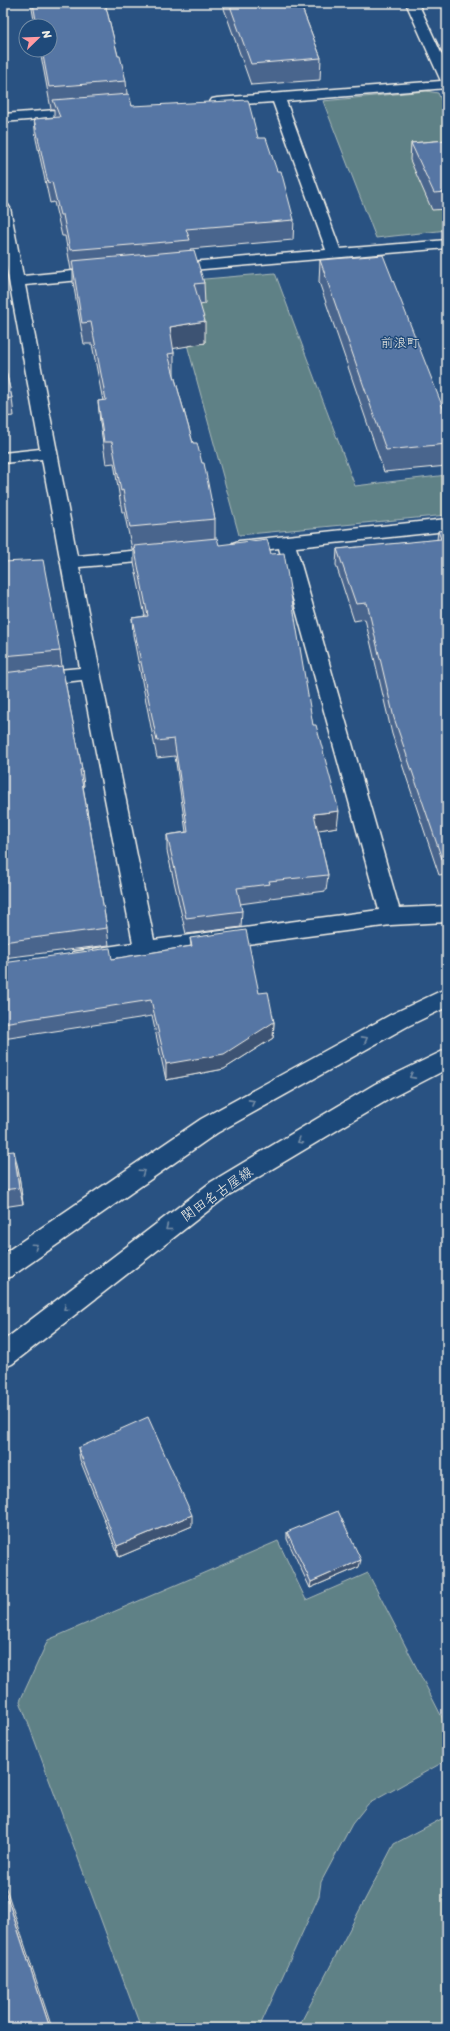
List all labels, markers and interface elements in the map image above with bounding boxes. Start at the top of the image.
north arrow [18,18,58,58]
text: N [36,26,57,42]
district label: 前浪町 [380,331,420,354]
one-way arrow [361,1036,368,1044]
one-way arrow [409,1071,417,1079]
one-way arrow [247,1100,255,1107]
one-way arrow [297,1136,304,1143]
street label: 関田名古屋線 [175,1160,259,1228]
one-way arrow [138,1169,145,1177]
one-way arrow [166,1223,173,1230]
one-way arrow [31,1243,38,1251]
one-way arrow [63,1303,70,1310]

